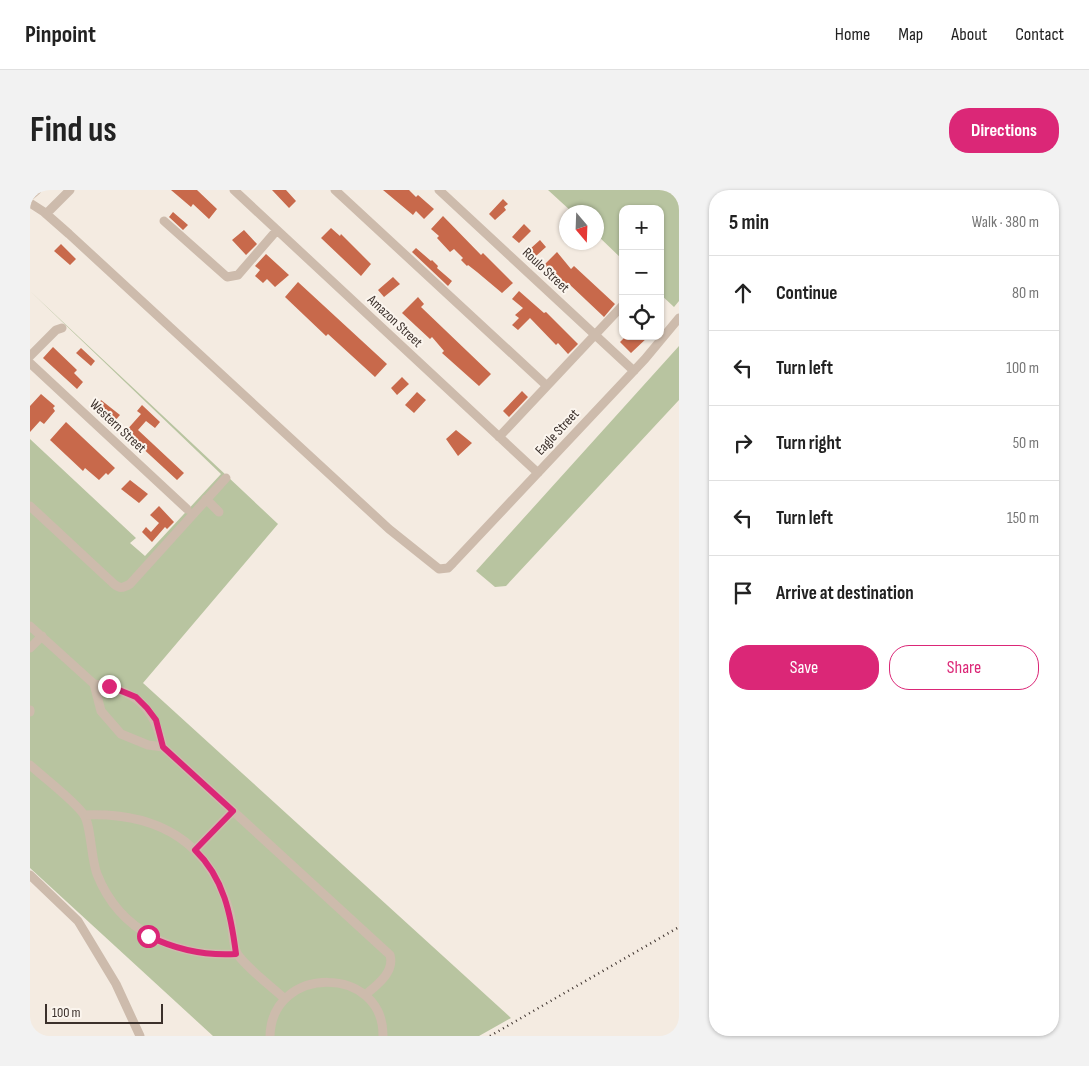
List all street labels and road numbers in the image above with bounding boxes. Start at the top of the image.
street label: Roulo Street [519,244,573,296]
street label: Amazon Street [363,291,426,351]
street label: Western Street [86,396,150,456]
street label: Eagle Street [532,406,582,458]

